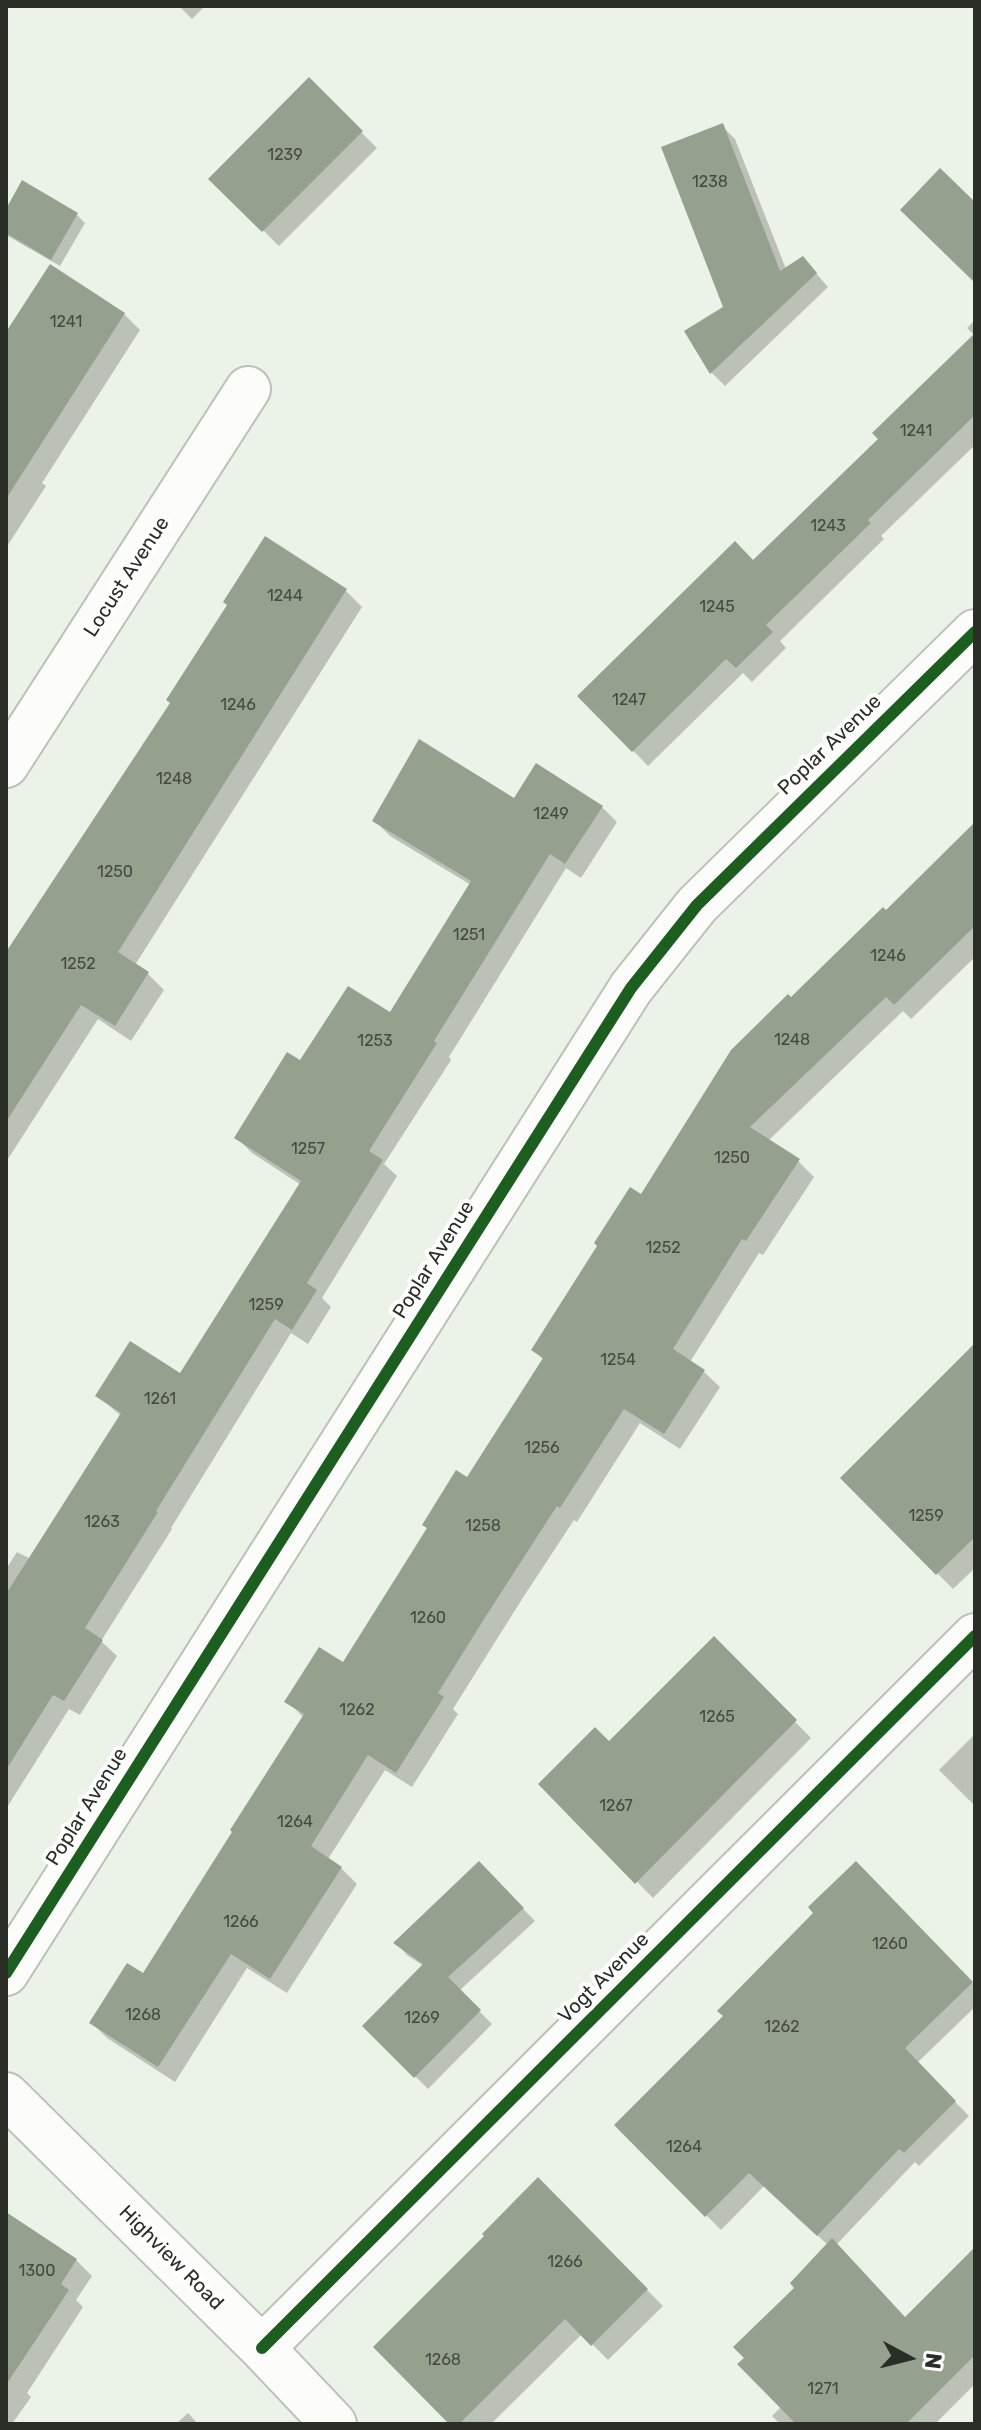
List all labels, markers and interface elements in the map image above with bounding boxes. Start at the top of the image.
house number: 1239 [267,145,303,165]
house number: 1238 [692,172,728,192]
house number: 1241 [50,312,82,332]
house number: 1241 [900,421,932,441]
street label: Locust Avenue [79,512,175,642]
house number: 1243 [810,516,846,536]
house number: 1244 [267,586,303,606]
house number: 1245 [699,597,735,617]
house number: 1247 [612,690,646,710]
street label: Poplar Avenue [773,690,887,800]
house number: 1246 [220,695,256,715]
house number: 1248 [156,769,192,789]
house number: 1249 [533,804,569,824]
house number: 1250 [97,862,133,882]
house number: 1251 [453,925,485,945]
house number: 1246 [870,946,906,966]
house number: 1252 [60,954,96,974]
house number: 1248 [774,1030,810,1050]
house number: 1253 [357,1031,393,1051]
house number: 1257 [291,1139,325,1159]
house number: 1250 [714,1148,750,1168]
street label: Poplar Avenue [388,1197,480,1323]
house number: 1252 [645,1238,681,1258]
house number: 1259 [248,1295,284,1315]
house number: 1254 [600,1350,636,1370]
house number: 1261 [144,1389,176,1409]
house number: 1256 [524,1438,560,1458]
house number: 1259 [908,1506,944,1526]
house number: 1263 [84,1512,120,1532]
house number: 1258 [465,1516,501,1536]
house number: 1260 [410,1608,446,1628]
house number: 1262 [339,1700,375,1720]
house number: 1265 [699,1707,735,1727]
street label: Poplar Avenue [41,1744,133,1870]
house number: 1267 [599,1796,633,1816]
house number: 1264 [277,1812,313,1832]
house number: 1266 [223,1912,259,1932]
street label: Vogt Avenue [554,1928,654,2028]
house number: 1260 [872,1934,908,1954]
house number: 1268 [125,2005,161,2025]
house number: 1269 [404,2008,440,2028]
house number: 1262 [764,2017,800,2037]
house number: 1264 [666,2137,702,2157]
street label: Highview Road [114,2201,228,2315]
house number: 1266 [547,2252,583,2272]
house number: 1300 [19,2261,55,2281]
north arrow [869,2318,949,2398]
house number: 1268 [425,2350,461,2370]
text: N [919,2351,948,2370]
house number: 1271 [807,2379,839,2399]

